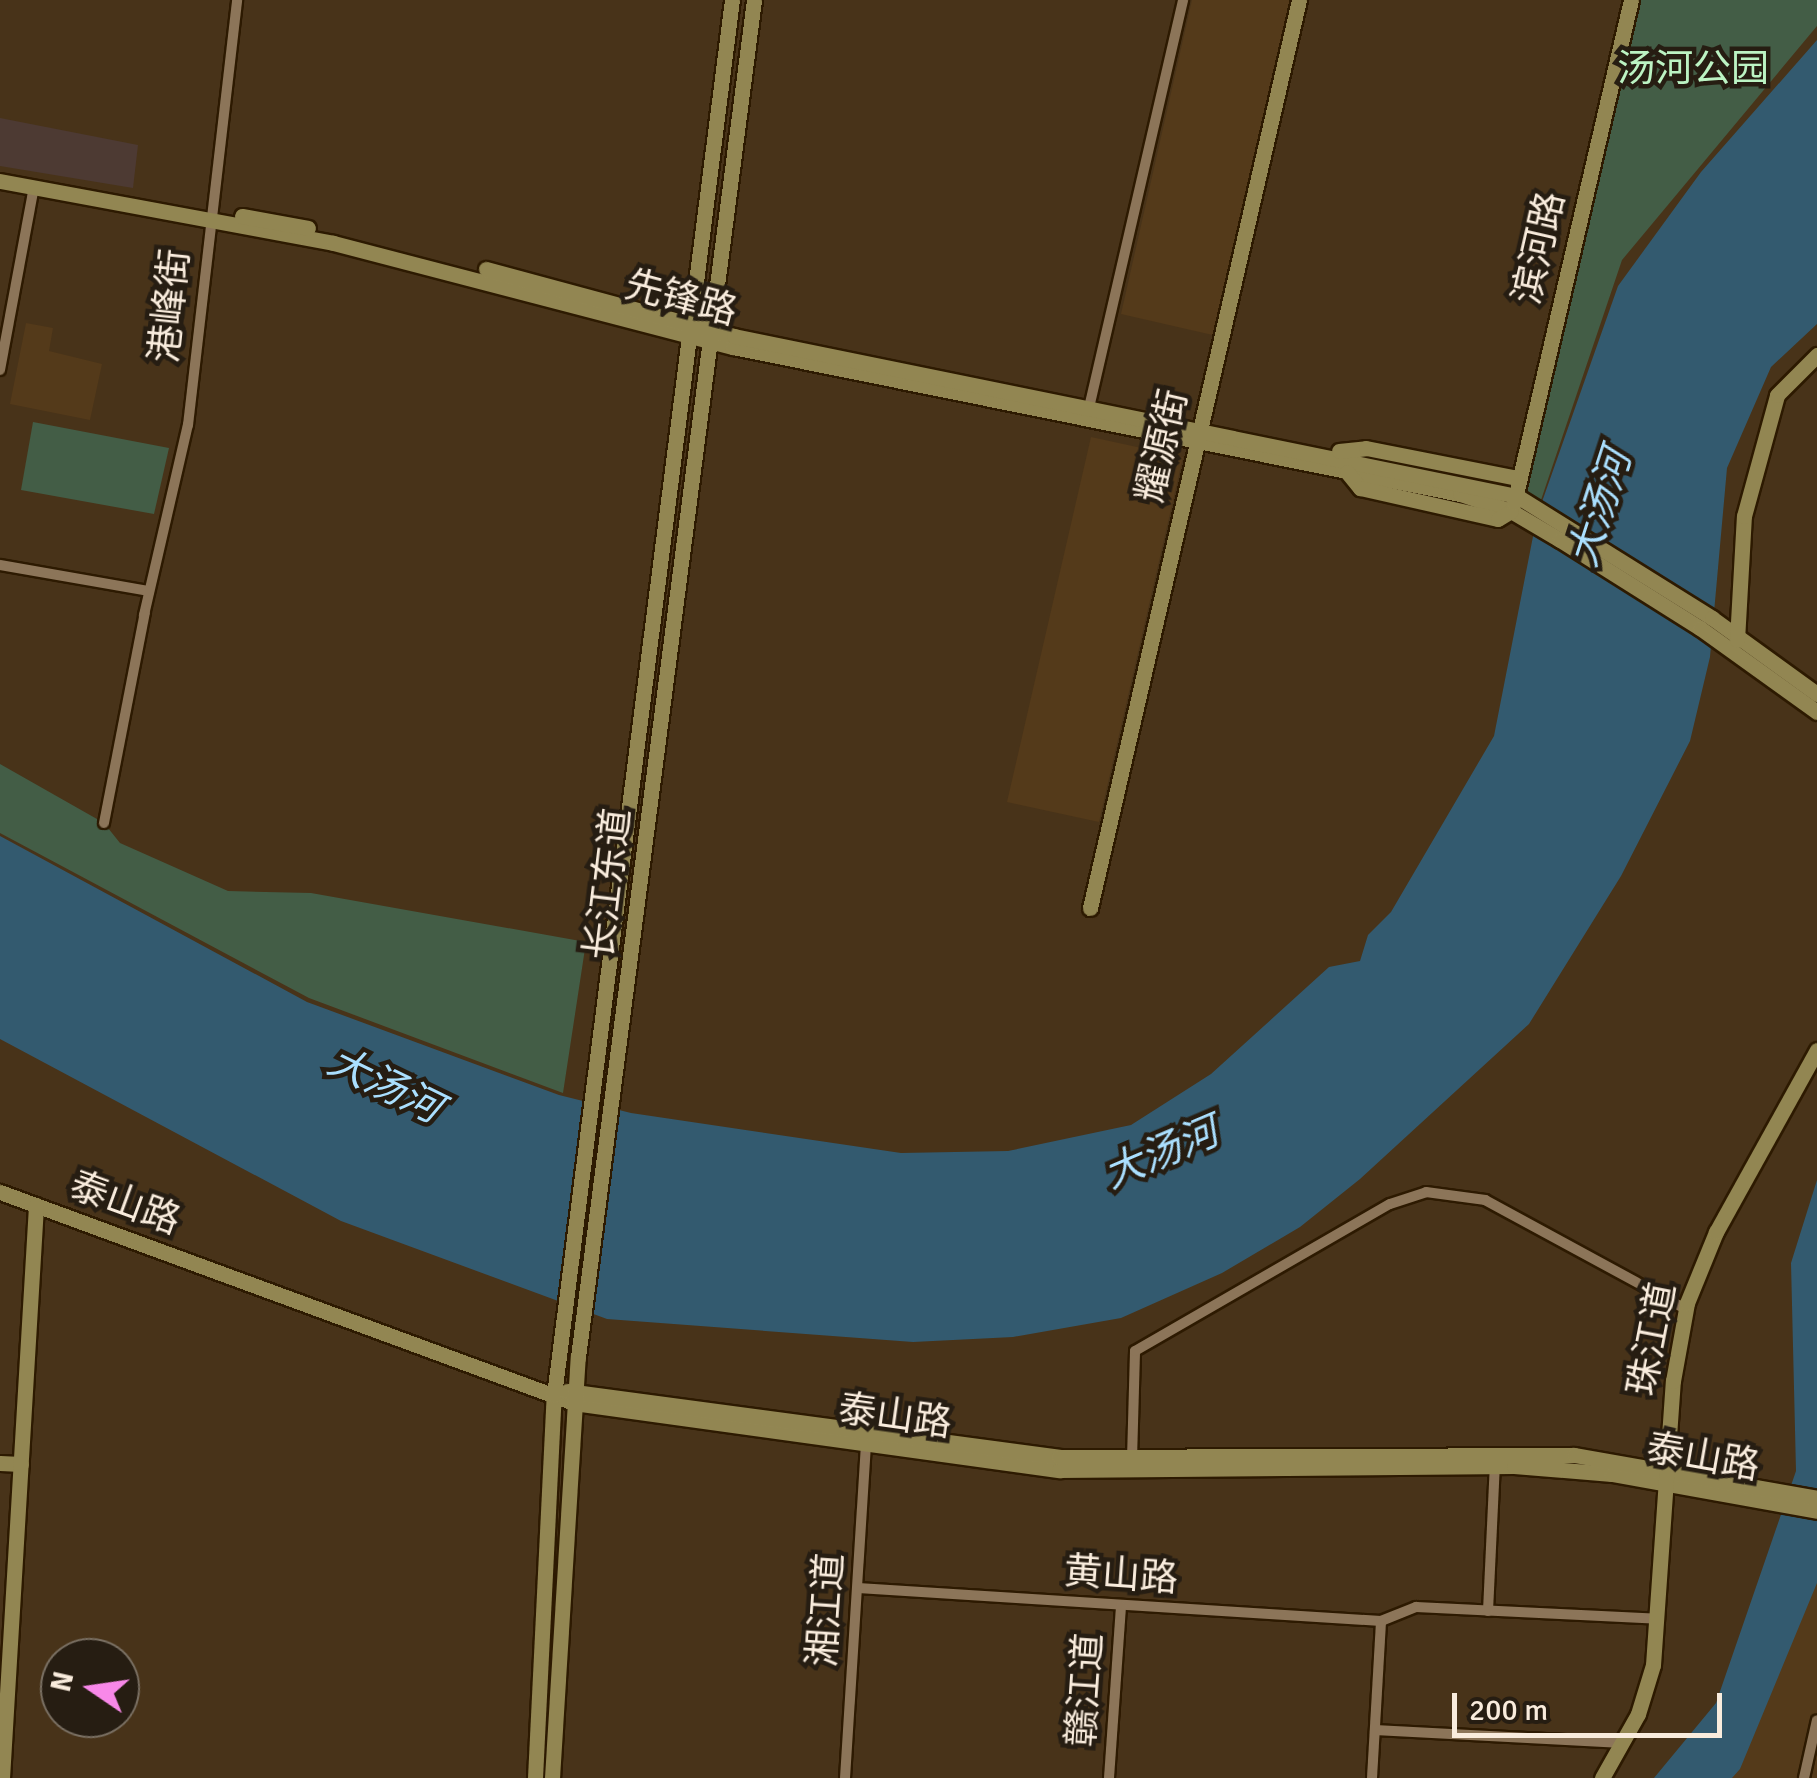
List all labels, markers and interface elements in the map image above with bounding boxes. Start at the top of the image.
park label: 汤河公园 [1617,46,1769,92]
street label: 滨河路 [1504,187,1574,309]
street label: 港峰街 [141,247,199,365]
street label: 先锋路 [620,261,742,335]
street label: 耀源街 [1127,385,1197,507]
water label: 大汤河 [1559,444,1641,572]
street label: 长江东道 [576,806,640,962]
water label: 大汤河 [321,1037,449,1133]
water label: 大汤河 [1096,1107,1226,1199]
street label: 泰山路 [64,1162,186,1244]
street label: 珠江道 [1619,1279,1685,1399]
street label: 泰山路 [835,1385,955,1447]
street label: 泰山路 [1643,1425,1763,1489]
street label: 黄山路 [1063,1548,1179,1602]
street label: 湘江道 [799,1552,853,1668]
street label: 赣江道 [1058,1632,1112,1748]
north arrow [40,1638,140,1738]
text: N [44,1668,81,1695]
scale bar [1457,1673,1727,1735]
text: 200 m [1469,1692,1548,1729]

